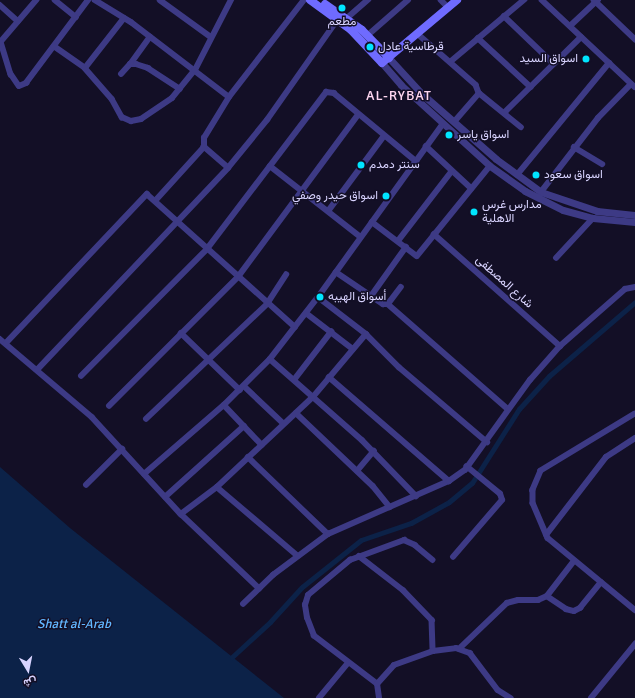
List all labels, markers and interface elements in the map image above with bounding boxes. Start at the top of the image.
marker: مطعم [337,3,347,13]
place label: مطعم [328,15,356,29]
place label: قرطاسية عادل [378,40,444,54]
marker: قرطاسية عادل [365,42,375,52]
place label: اسواق السيد [520,52,578,66]
marker: اسواق السيد [581,54,591,64]
district label: AL-RYBAT [366,88,432,104]
place label: اسواق ياسر [457,128,509,142]
marker: اسواق ياسر [444,130,454,140]
place label: سنتر دمدم [369,158,420,172]
marker: سنتر دمدم [356,160,366,170]
place label: اسواق سعود [544,168,603,182]
marker: اسواق سعود [531,170,541,180]
place label: اسواق حيدر وصفي [292,189,378,203]
marker: اسواق حيدر وصفي [381,191,391,201]
place label: مدارس غرس الاهلية [482,198,542,226]
marker: مدارس غرس الاهلية [469,207,479,217]
street label: شارع المصطفى [472,253,536,311]
place label: أسواق الهيبه [328,290,386,304]
marker: أسواق الهيبه [315,292,325,302]
water label: Shatt al-Arab [37,616,111,632]
north arrow [8,650,48,690]
text: ش [23,675,38,690]

